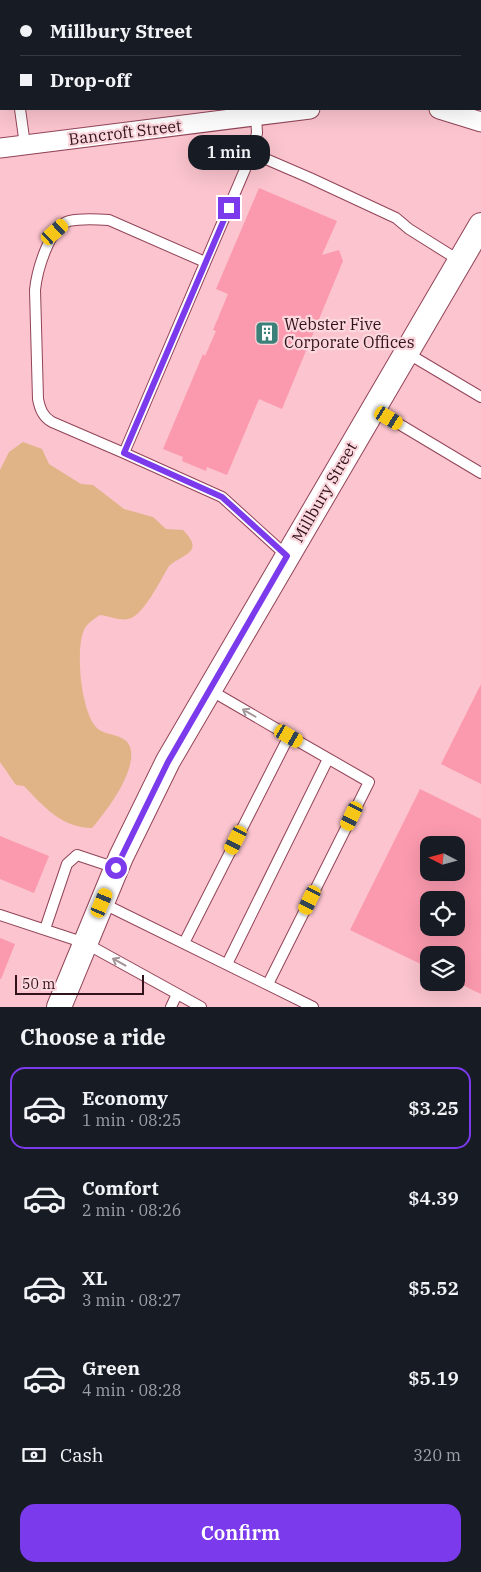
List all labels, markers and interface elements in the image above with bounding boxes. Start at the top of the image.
text: Millbury Street [50,19,192,43]
text: Drop-off [50,68,131,92]
street label: Bancroft Street [67,115,183,149]
callout: 1 min [188,136,270,170]
text: 1 min [207,142,251,162]
route end [218,197,240,219]
car [38,216,71,248]
place label: Webster Five Corporate Offices [284,314,414,352]
building icon: Webster Five Corporate Offices [254,320,280,346]
car [372,404,405,432]
street label: Millbury Street [287,438,361,546]
one-way arrow [242,708,257,718]
car [272,722,305,750]
car [338,799,365,833]
car [222,823,249,857]
north arrow [420,836,465,881]
map controls [420,836,465,991]
route start [105,857,127,879]
car [296,883,323,917]
car [89,886,114,920]
button: locate [420,891,465,936]
button: layers [420,946,465,991]
one-way arrow [112,956,127,966]
scale bar [15,972,144,995]
text: 50 m [22,975,55,993]
text: Choose a ride [20,1022,166,1051]
icon: car [22,1086,67,1131]
text: Economy [82,1086,168,1110]
text: $3.25 [408,1096,459,1120]
text: 1 min · 08:25 [82,1110,181,1130]
icon: car [22,1176,67,1221]
text: Comfort [82,1176,159,1200]
text: $4.39 [408,1186,459,1210]
text: 2 min · 08:26 [82,1200,181,1220]
icon: car [22,1266,67,1311]
text: XL [82,1266,108,1290]
text: $5.52 [408,1276,459,1300]
text: 3 min · 08:27 [82,1290,181,1310]
icon: car [22,1356,67,1401]
text: Green [82,1356,140,1380]
text: $5.19 [408,1366,459,1390]
text: 4 min · 08:28 [82,1380,181,1400]
icon: cash [20,1441,48,1469]
text: Cash [60,1443,104,1467]
text: 320 m [413,1445,461,1465]
button: Confirm [20,1504,461,1562]

